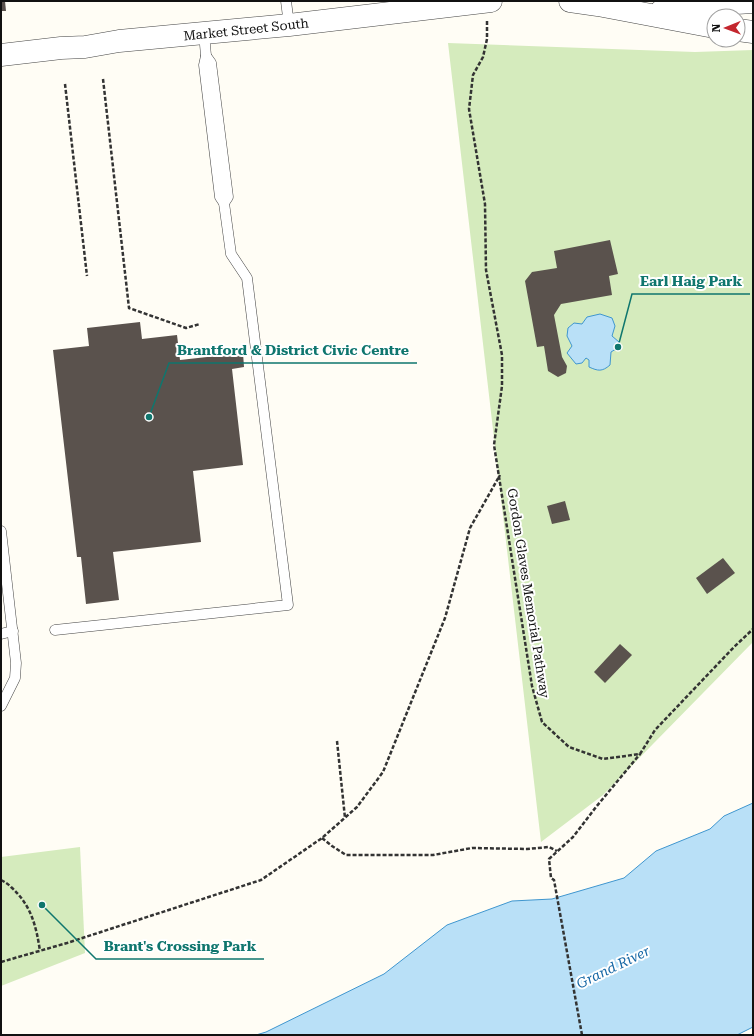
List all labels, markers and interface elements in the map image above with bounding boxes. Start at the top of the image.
north arrow [706,8,746,48]
street label: Market Street South [183,15,310,44]
text: N [710,23,723,33]
callout: Earl Haig Park [632,268,750,294]
text: Earl Haig Park [640,273,742,289]
callout: Brantford & District Civic Centre [169,337,417,363]
text: Brantford & District Civic Centre [177,342,409,358]
street label: Gordon Glaves Memorial Pathway [504,487,553,699]
callout: Brant's Crossing Park [96,933,264,959]
text: Brant's Crossing Park [104,938,257,954]
water label: Grand River [574,942,652,992]

